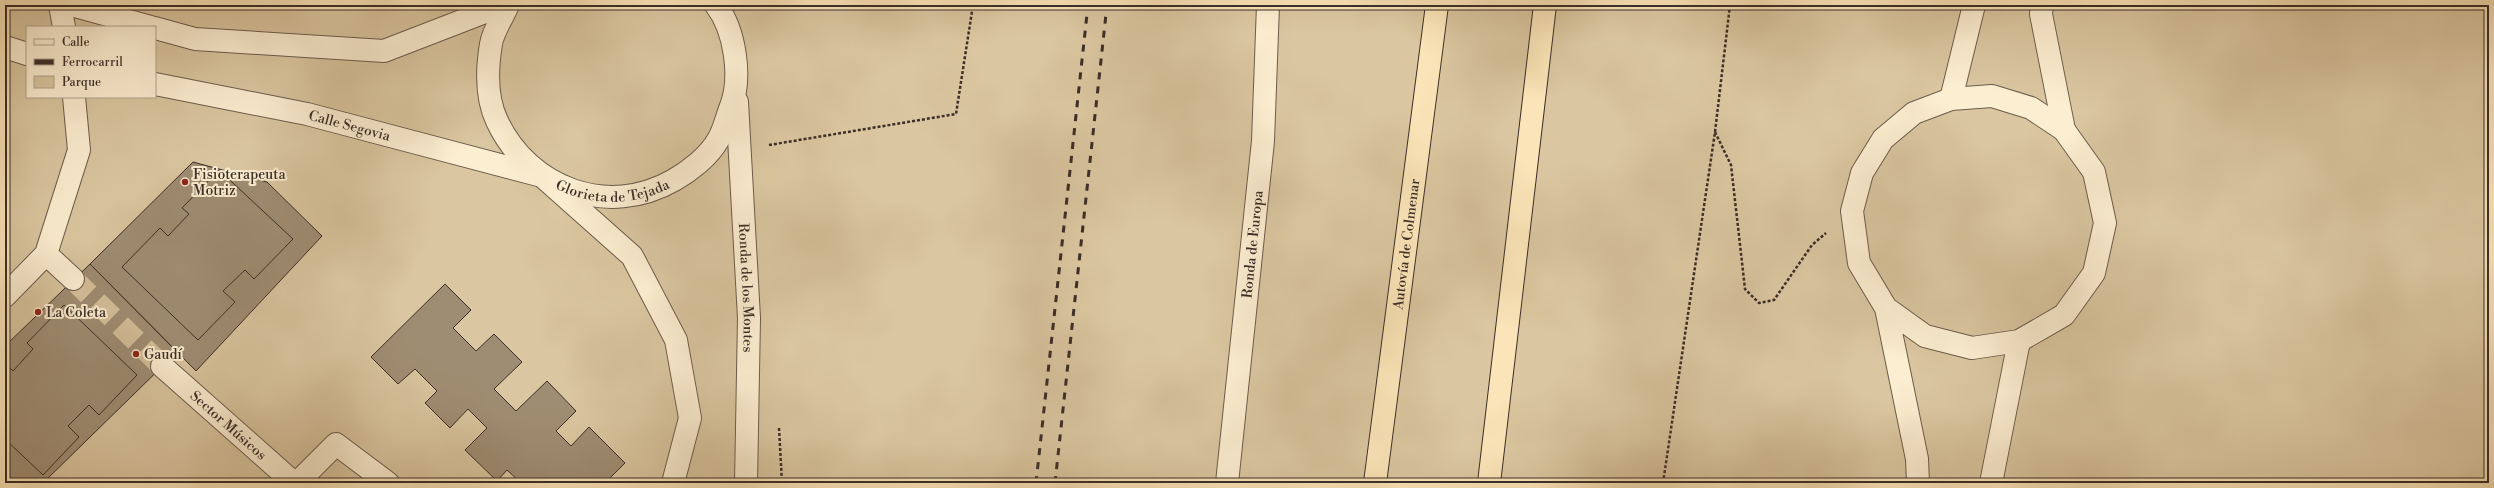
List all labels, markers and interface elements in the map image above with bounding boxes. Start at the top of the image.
legend [26,26,156,98]
text: Calle [62,35,89,50]
text: Ferrocarril [62,55,123,70]
text: Parque [62,75,101,90]
street label: Calle Segovia [307,107,393,146]
place label: Fisioterapeuta Motriz [193,166,286,200]
street label: Glorieta de Tejada [554,172,670,188]
text: Glorieta de Tejada [553,176,674,207]
marker: Fisioterapeuta Motriz [180,177,190,187]
street label: Autovía de Colmenar [1389,178,1424,312]
street label: Ronda de Europa [1239,189,1268,299]
street label: Ronda de los Montes [734,223,757,353]
place label: La Coleta [46,304,107,322]
marker: La Coleta [33,307,43,317]
place label: Gaudí [144,346,183,364]
marker: Gaudí [131,349,141,359]
street label: Sector Músicos [186,387,270,464]

